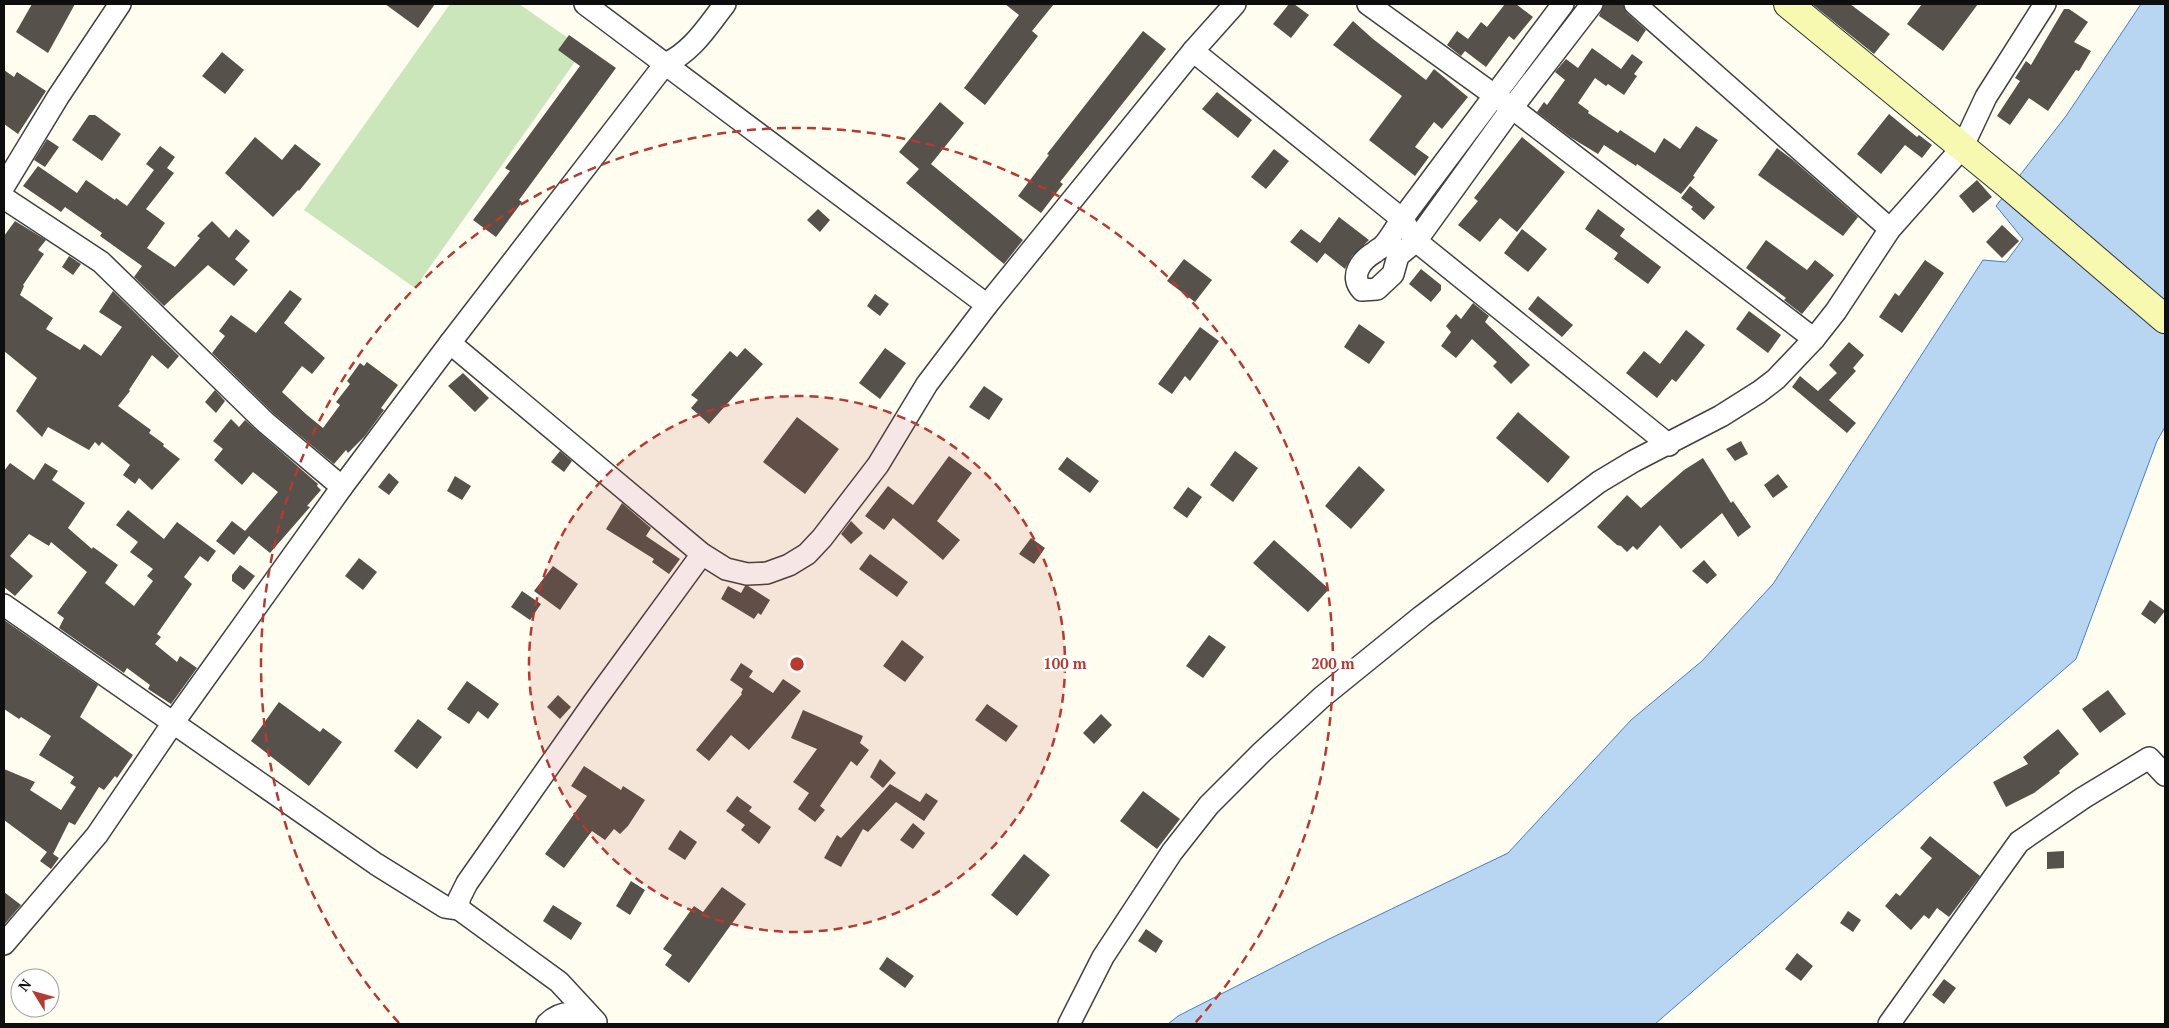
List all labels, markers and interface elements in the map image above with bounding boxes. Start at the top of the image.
text: 100 m [1043,653,1087,673]
text: 200 m [1311,653,1355,673]
centre of rings [788,655,806,673]
north arrow [10,968,60,1018]
text: N [13,975,35,995]

